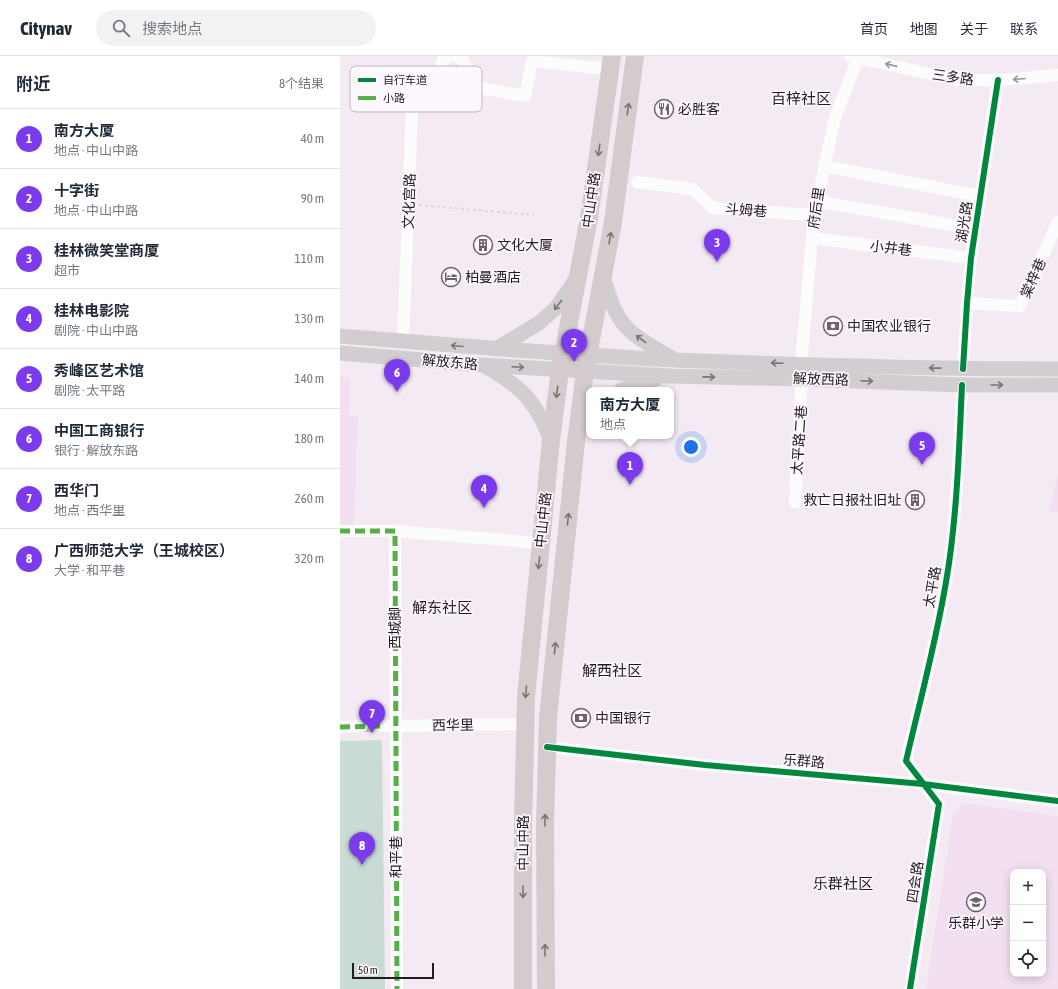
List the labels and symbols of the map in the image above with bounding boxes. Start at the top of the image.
one-way arrow [885,61,898,69]
legend [350,66,482,112]
street label: 三多路 [931,66,975,88]
text: 自行车道 [383,74,427,86]
one-way arrow [1013,75,1026,82]
district label: 百梓社区 [771,90,831,107]
text: 小路 [383,92,405,104]
restaurant icon: 必胜客 [653,98,675,120]
place label: 必胜客 [678,101,720,117]
one-way arrow [624,103,632,116]
one-way arrow [595,143,602,156]
street label: 中山中路 [579,171,603,229]
street label: 文化宫路 [400,173,418,229]
street label: 府后里 [805,186,827,230]
street label: 湖光路 [953,200,975,244]
street label: 斗姆巷 [724,201,768,219]
pin: 3 [704,229,730,262]
one-way arrow [606,232,614,245]
building icon: 文化大厦 [472,234,494,256]
place label: 文化大厦 [497,237,553,253]
street label: 小井巷 [869,238,913,258]
street label: 棠梓巷 [1017,256,1049,300]
hotel icon: 柏曼酒店 [440,266,462,288]
place label: 柏曼酒店 [465,269,521,285]
one-way arrow [554,299,562,310]
bank icon: 中国农业银行 [822,315,844,337]
place label: 中国农业银行 [847,318,931,334]
pin: 2 [561,329,587,362]
one-way arrow [636,335,647,343]
one-way arrow [451,342,464,349]
street label: 解放东路 [421,352,479,372]
pin: 6 [384,359,410,392]
one-way arrow [771,359,784,367]
one-way arrow [511,363,524,371]
one-way arrow [929,364,942,372]
street label: 解放西路 [793,370,849,388]
one-way arrow [702,373,715,380]
one-way arrow [860,377,873,385]
one-way arrow [990,381,1003,389]
one-way arrow [554,385,561,398]
street label: 太平路二巷 [789,405,809,475]
pin: 5 [909,432,935,465]
your location [681,437,701,457]
pin: 1 [617,452,643,485]
pin: 4 [471,475,497,508]
building icon: 救亡日报社旧址 [904,489,926,511]
street label: 中山中路 [532,491,554,549]
place label: 救亡日报社旧址 [803,492,901,508]
one-way arrow [565,513,572,526]
one-way arrow [535,556,543,569]
street label: 太平路 [920,565,944,609]
district label: 解东社区 [412,599,472,616]
street label: 西城脚 [387,607,403,649]
one-way arrow [551,642,559,655]
district label: 解西社区 [582,662,642,679]
one-way arrow [523,685,530,698]
pin: 7 [359,700,385,733]
bank icon: 中国银行 [570,707,592,729]
place label: 中国银行 [595,710,651,726]
street label: 西华里 [432,717,474,733]
street label: 乐群路 [782,751,826,771]
one-way arrow [541,814,549,827]
street label: 中山中路 [515,815,531,871]
pin: 8 [349,832,375,865]
street label: 和平巷 [388,836,404,878]
street label: 四会路 [904,860,926,904]
district label: 乐群社区 [813,875,873,892]
one-way arrow [519,885,527,898]
school or university icon: 乐群小学 [965,891,987,913]
place label: 乐群小学 [948,915,1004,931]
one-way arrow [542,944,549,957]
scale bar [352,961,434,980]

